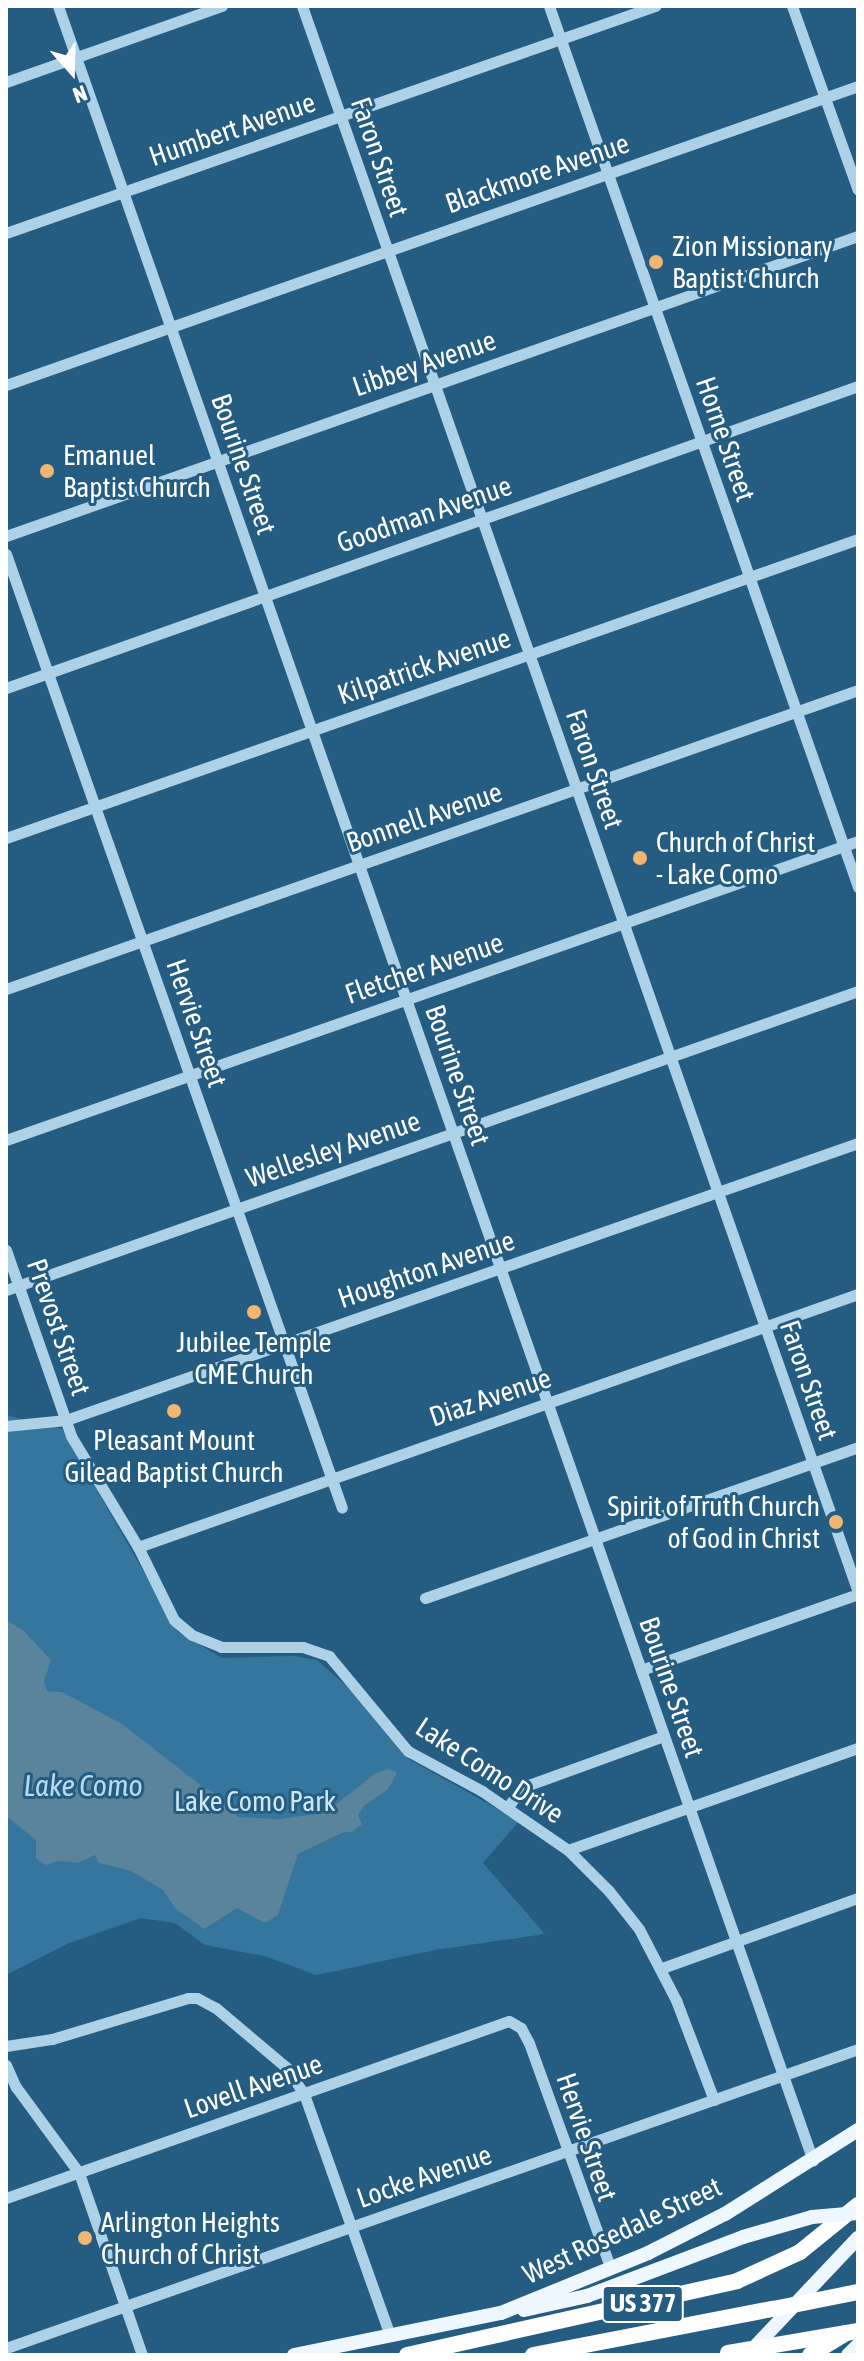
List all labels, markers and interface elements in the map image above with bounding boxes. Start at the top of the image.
north arrow [32,32,112,112]
text: N [70,80,91,109]
street label: Humbert Avenue [145,85,319,173]
street label: Faron Street [344,93,416,221]
street label: Blackmore Avenue [441,126,633,220]
place label: Zion Missionary Baptist Church [672,229,833,295]
marker: Zion Missionary Baptist Church [647,253,665,271]
street label: Libbey Avenue [348,323,500,403]
street label: Horne Street [689,372,763,506]
street label: Bourine Street [204,389,284,539]
place label: Emanuel Baptist Church [63,438,211,504]
marker: Emanuel Baptist Church [38,462,56,480]
street label: Goodman Avenue [332,468,516,560]
street label: Kilpatrick Avenue [333,621,515,711]
street label: Faron Street [559,705,631,833]
street label: Bonnell Avenue [342,775,506,859]
place label: Church of Christ - Lake Como [656,825,815,891]
marker: Church of Christ - Lake Como [631,849,649,867]
street label: Fletcher Avenue [340,925,508,1011]
street label: Hervie Street [159,955,235,1091]
street label: Bourine Street [418,1000,498,1150]
street label: Wellesley Avenue [242,1104,424,1194]
street label: Houghton Avenue [333,1223,519,1315]
street label: Prevost Street [20,1254,98,1400]
marker: Jubilee Temple CME Church [245,1303,263,1321]
street label: Faron Street [773,1316,845,1444]
place label: Jubilee Temple CME Church [176,1325,332,1391]
street label: Diaz Avenue [425,1361,555,1433]
marker: Pleasant Mount Gilead Baptist Church [165,1402,183,1420]
place label: Pleasant Mount Gilead Baptist Church [64,1423,284,1489]
place label: Spirit of Truth Church of God in Christ [607,1489,820,1555]
marker: Spirit of Truth Church of God in Christ [827,1513,845,1531]
street label: Bourine Street [632,1612,712,1762]
street label: Lake Como Drive [410,1710,570,1830]
water label: Lake Como [23,1767,143,1803]
park label: Lake Como Park [174,1784,336,1818]
street label: Lovell Avenue [180,2047,326,2125]
street label: Hervie Street [549,2069,625,2205]
street label: Locke Avenue [352,2137,496,2215]
street label: West Rosedale Street [517,2169,727,2291]
place label: Arlington Heights Church of Christ [101,2205,280,2271]
marker: Arlington Heights Church of Christ [76,2229,94,2247]
road number: US 377 [601,2282,685,2326]

